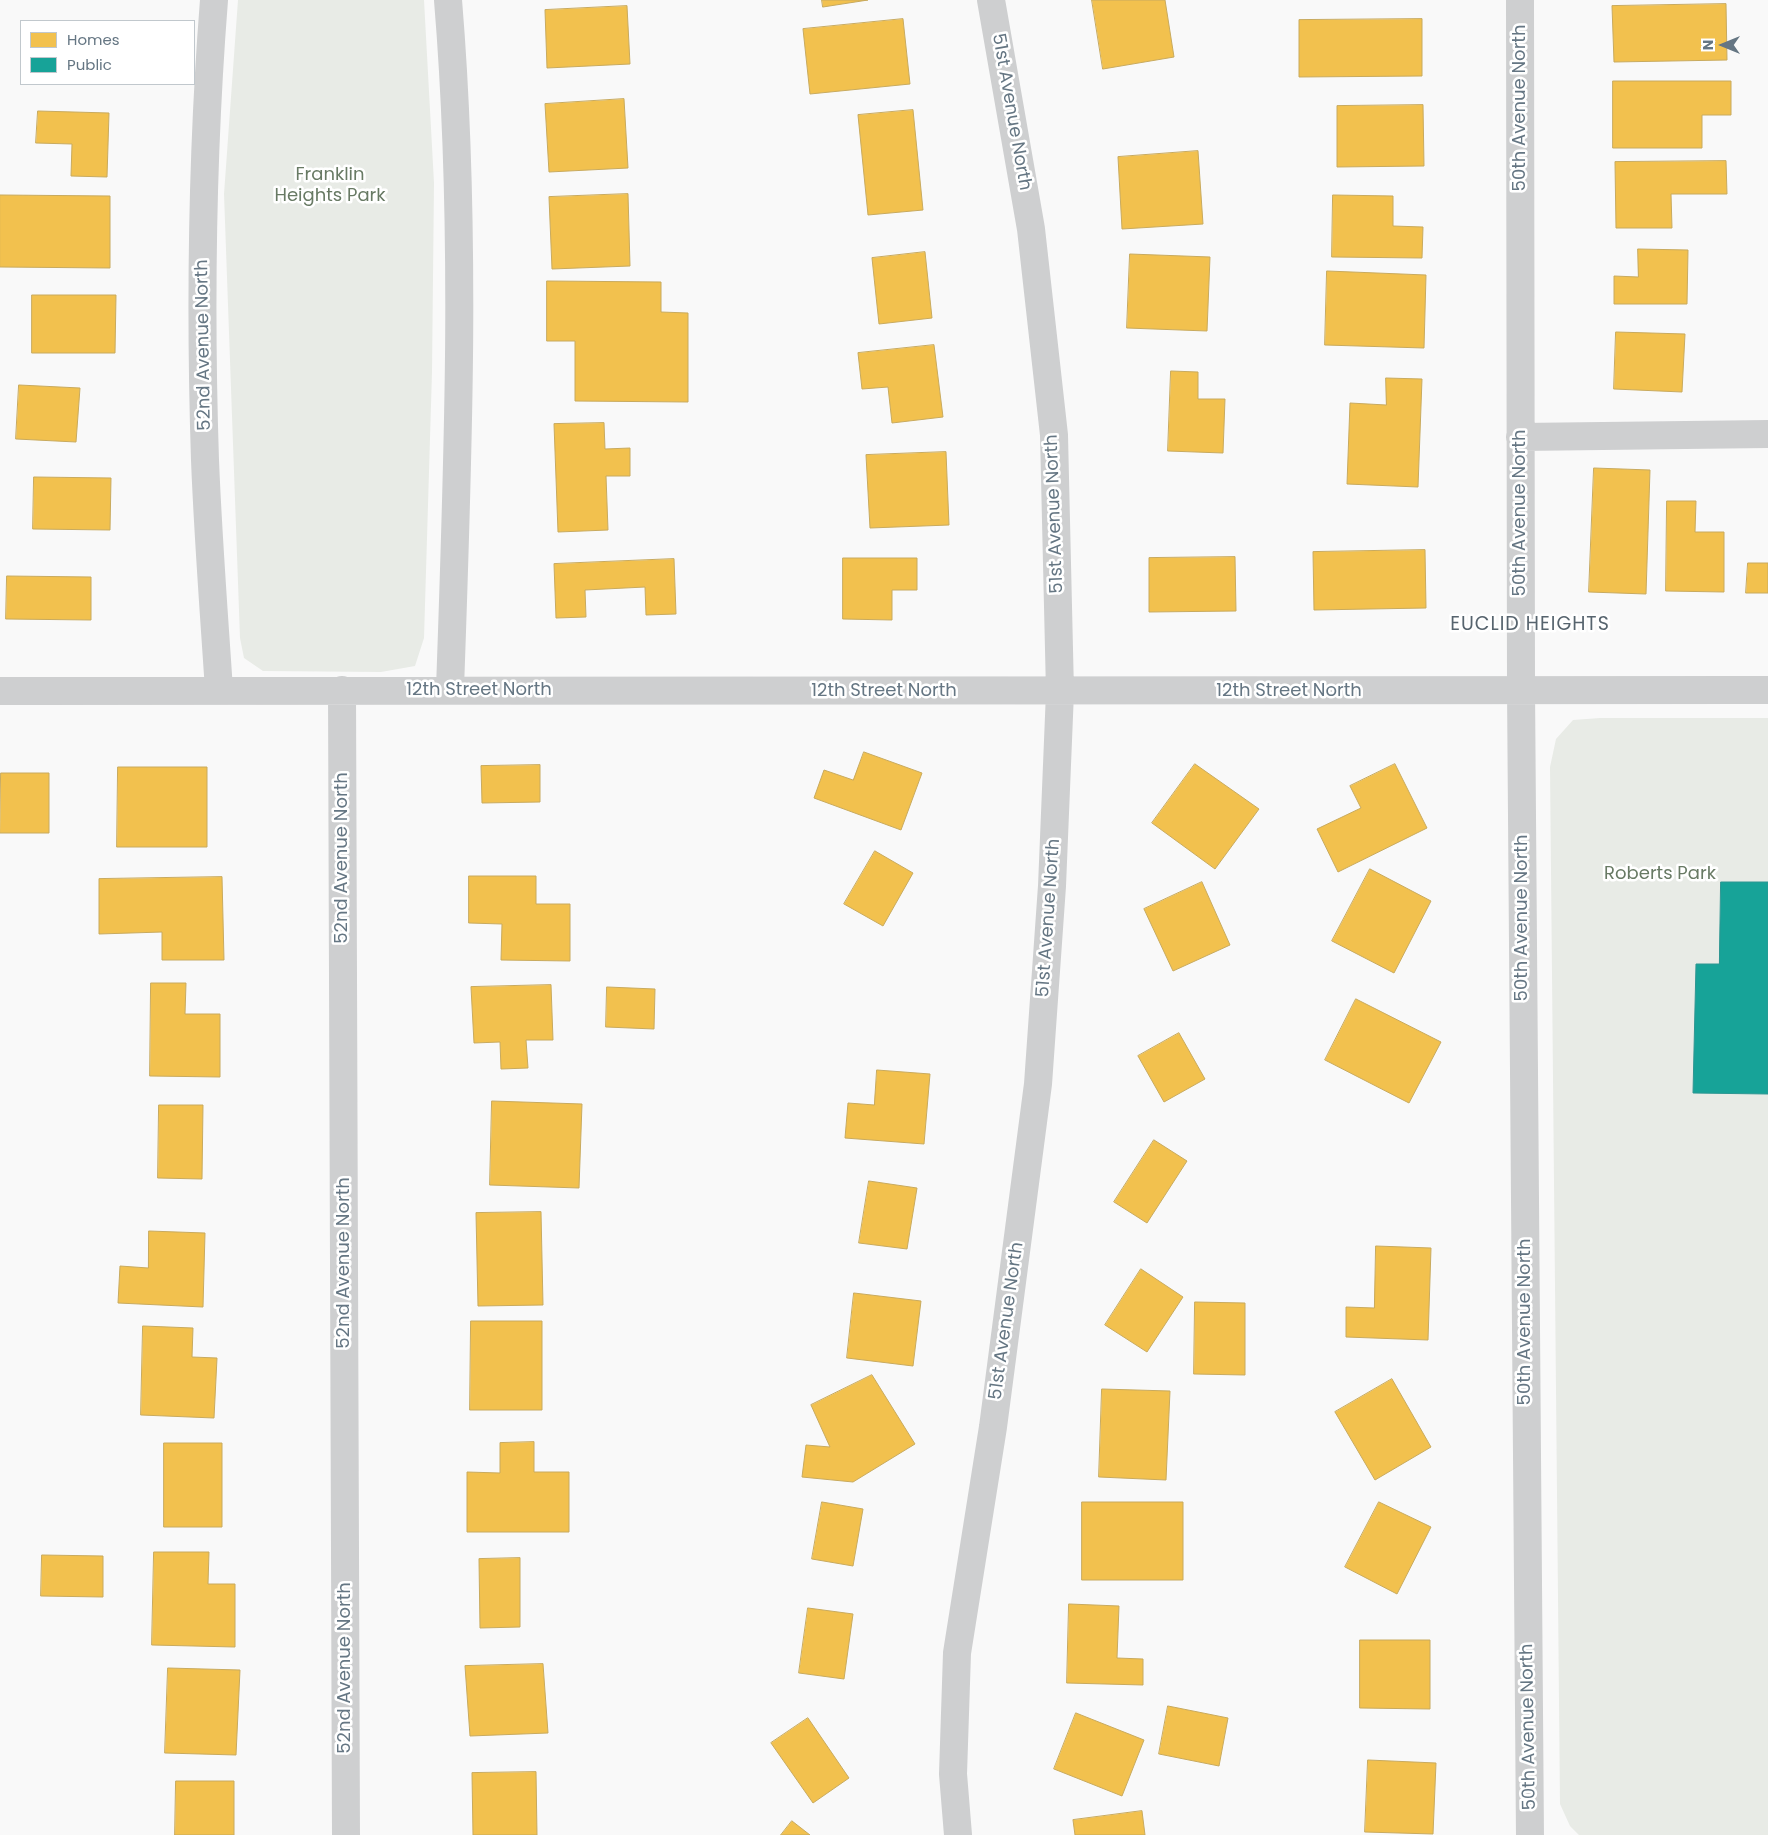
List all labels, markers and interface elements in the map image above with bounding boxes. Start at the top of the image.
legend [20,20,195,85]
north arrow [1698,20,1748,70]
street label: 50th Avenue North [1509,25,1531,191]
text: Homes [67,29,120,50]
street label: 51st Avenue North [987,32,1035,192]
text: N [1698,40,1718,50]
text: Public [67,54,112,75]
park label: Franklin Heights Park [274,164,386,206]
street label: 52nd Avenue North [192,259,216,431]
street label: 50th Avenue North [1509,430,1531,596]
street label: 51st Avenue North [1041,434,1069,594]
district label: EUCLID HEIGHTS [1448,614,1612,636]
street label: 12th Street North [406,679,552,701]
street label: 12th Street North [811,680,957,702]
street label: 12th Street North [1216,680,1362,702]
street label: 52nd Avenue North [331,772,353,944]
street label: 50th Avenue North [1511,835,1533,1001]
street label: 51st Avenue North [1033,838,1065,998]
park label: Roberts Park [1604,863,1716,885]
street label: 52nd Avenue North [333,1177,355,1349]
street label: 50th Avenue North [1514,1239,1536,1405]
street label: 51st Avenue North [985,1241,1029,1401]
street label: 52nd Avenue North [334,1582,356,1754]
street label: 50th Avenue North [1517,1643,1541,1811]

